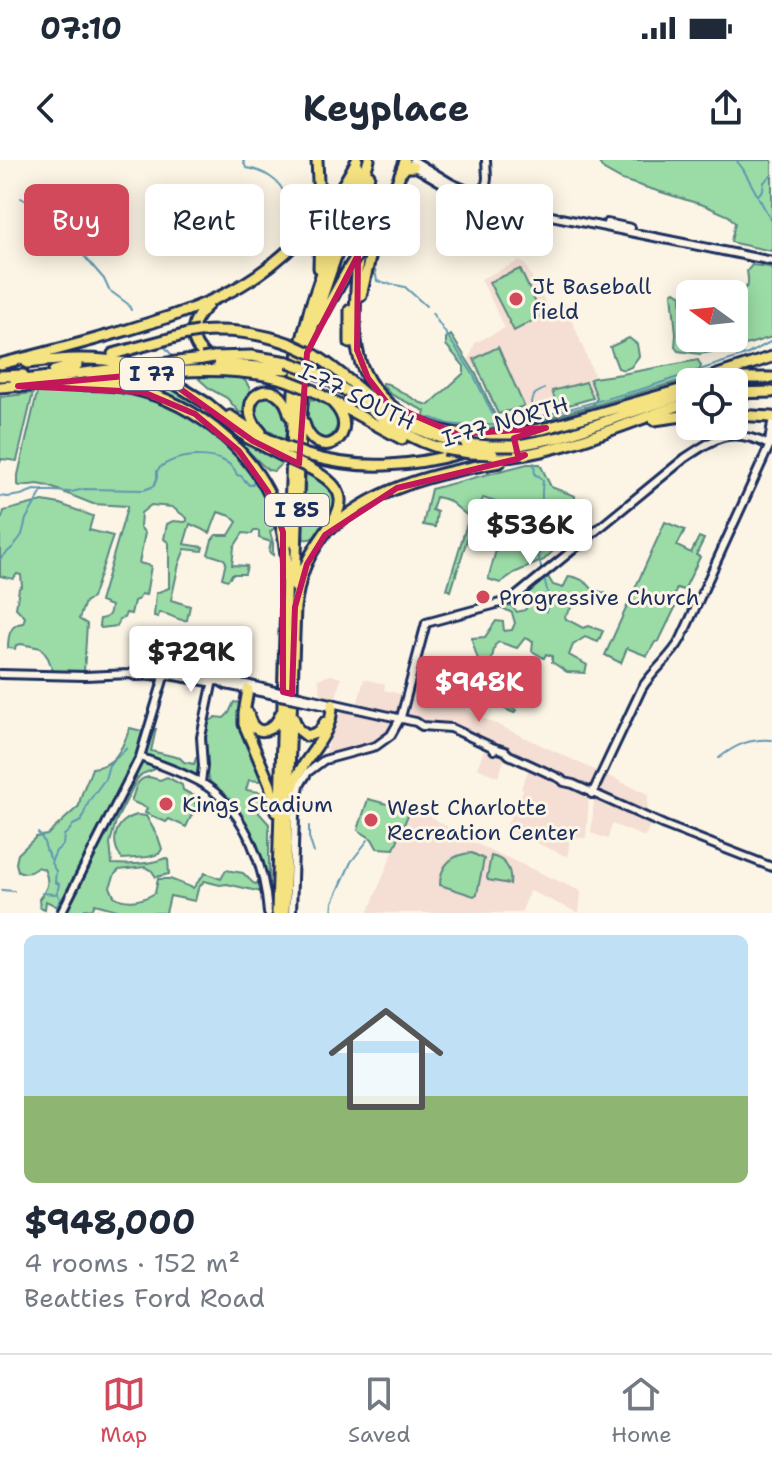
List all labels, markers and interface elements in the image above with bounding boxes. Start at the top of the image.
text: 07:10 [40,8,122,49]
text: Keyplace [303,84,469,133]
icon: back [24,86,68,130]
icon: share [704,86,748,130]
chip: Buy [24,184,129,256]
chip: Rent [145,184,264,256]
chip: Filters [280,184,420,256]
chip: New [436,184,553,256]
place label: Jt Baseball field [532,272,652,326]
north arrow [676,280,748,352]
map controls [676,280,748,440]
marker: Jt Baseball field [507,290,525,308]
street label: I-77 SOUTH [294,356,420,437]
road number: I 77 [120,358,184,390]
button: locate [676,368,748,440]
street label: I-77 NORTH [438,390,572,453]
road number: I 85 [265,494,329,526]
pin: $536K [474,499,586,567]
text: $536K [486,507,574,542]
place label: Progressive Church [499,583,699,612]
marker: Progressive Church [474,588,492,606]
pin: $729K [135,626,247,694]
text: $729K [147,634,235,669]
pin: $948K [423,656,535,724]
text: $948K [435,664,523,699]
place label: Kings Stadium [182,790,333,819]
place label: West Charlotte Recreation Center [387,793,579,847]
marker: Kings Stadium [157,795,175,813]
marker: West Charlotte Recreation Center [362,811,380,829]
icon: home [314,987,458,1131]
text: $948,000 [24,1199,196,1245]
text: 4 rooms · 152 m² [24,1245,240,1280]
text: Beatties Ford Road [24,1280,265,1315]
tab: Map [100,1372,147,1449]
tab: Saved [348,1372,411,1449]
tab: Home [611,1372,672,1449]

